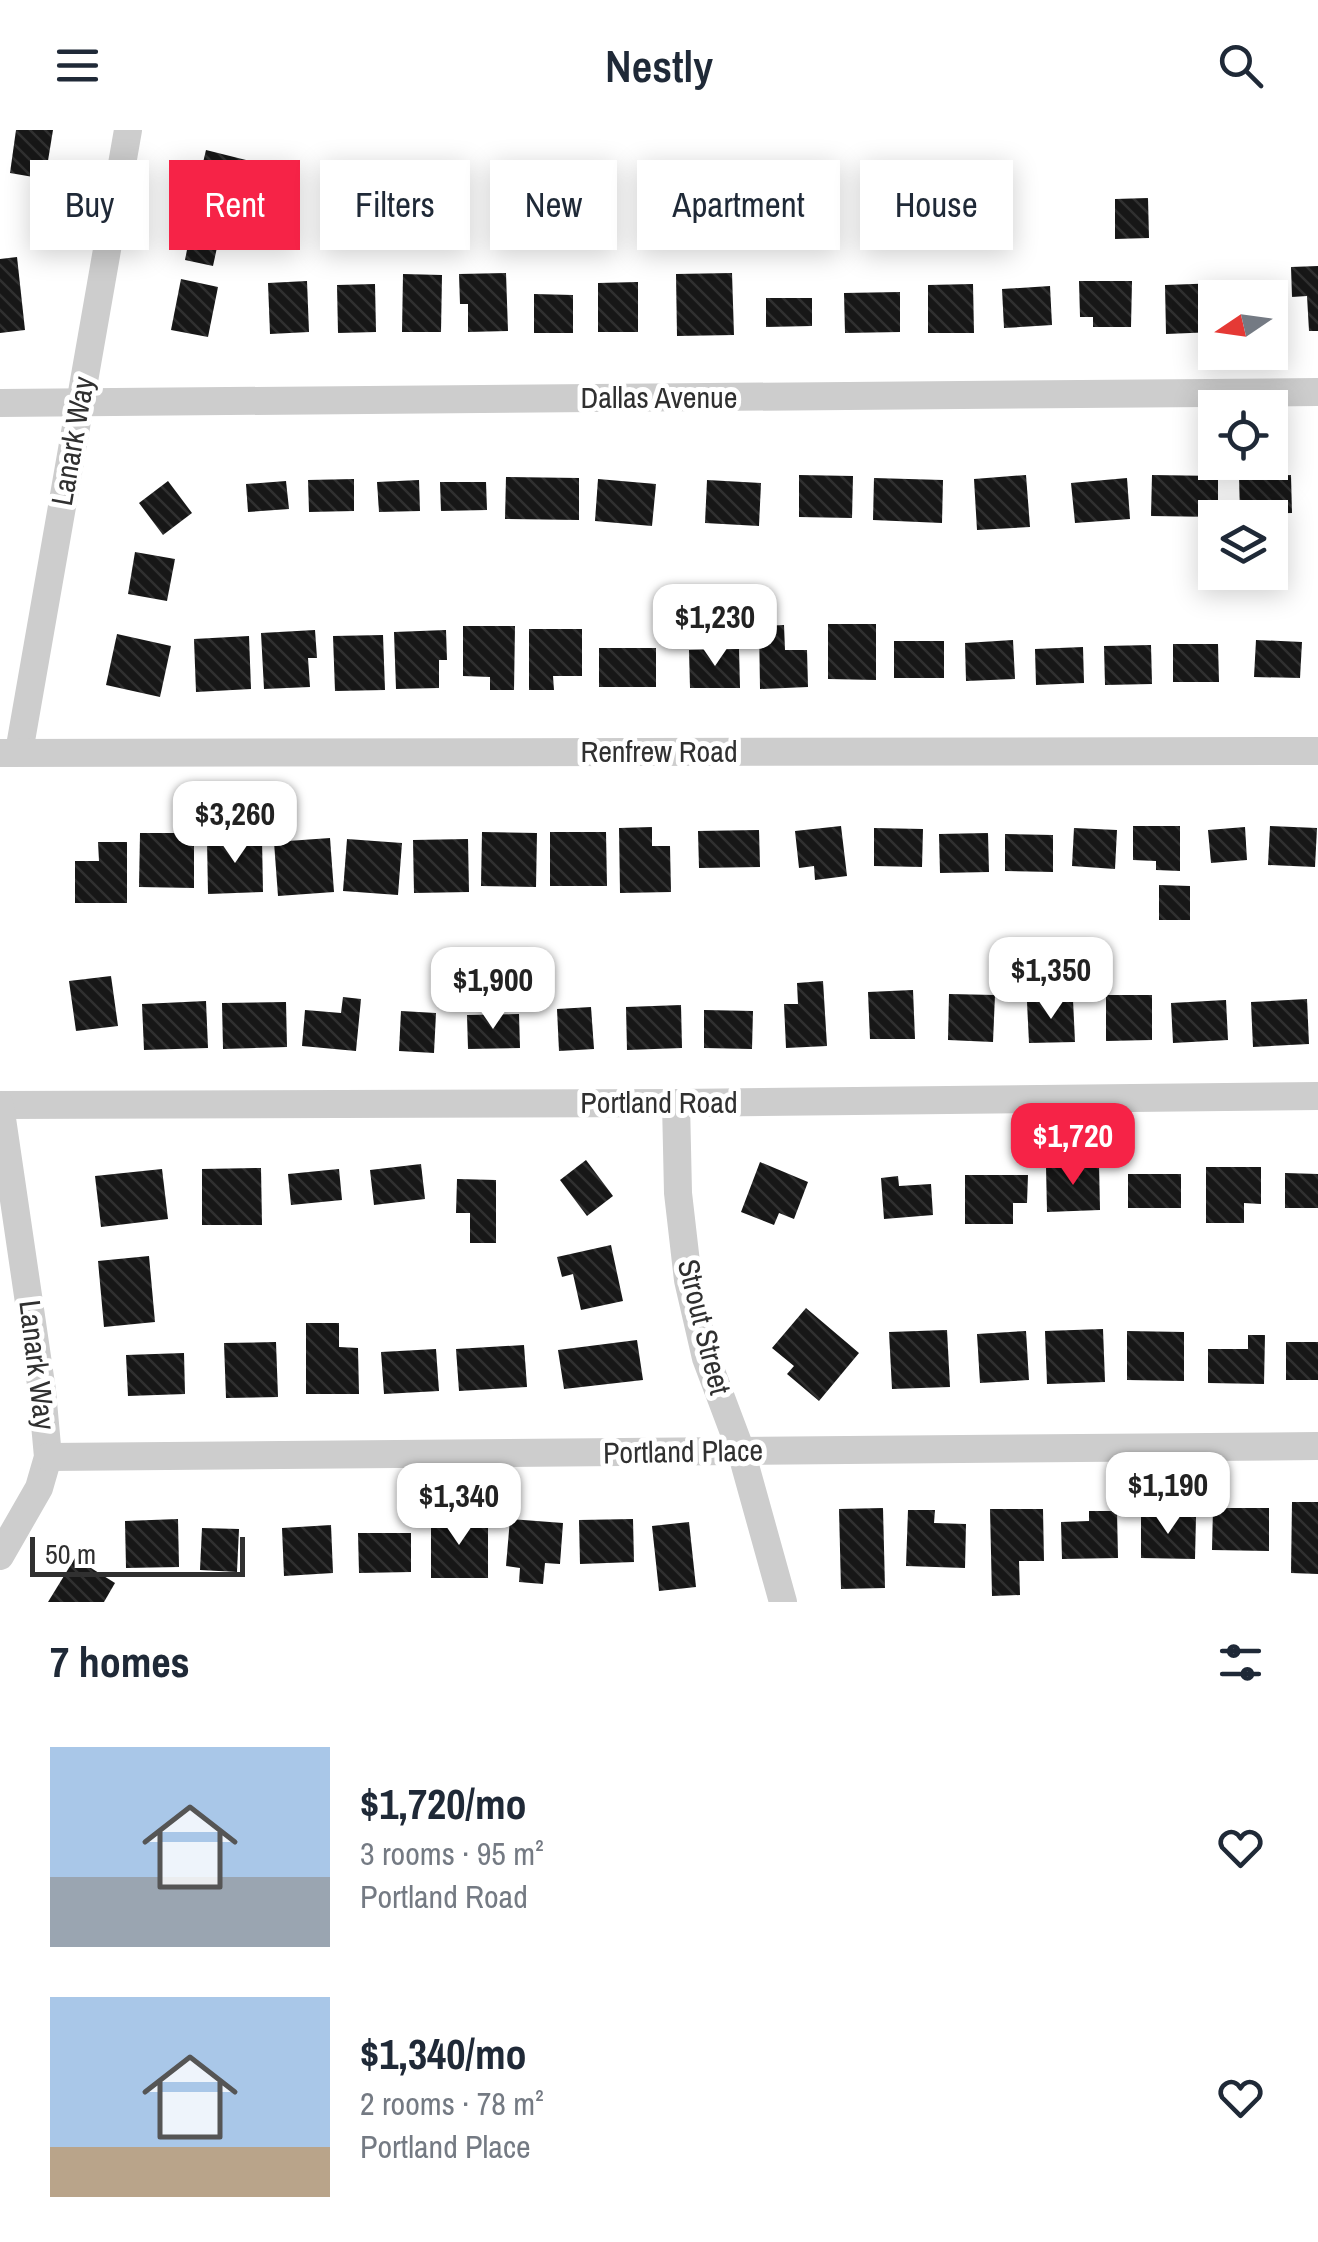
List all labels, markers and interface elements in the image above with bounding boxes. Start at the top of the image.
text: Nestly [605,35,713,96]
icon: menu [50,38,105,93]
icon: search [1213,38,1268,93]
chip: Buy [30,160,149,250]
chip: Rent [169,160,300,250]
chip: Filters [320,160,470,250]
chip: New [490,160,617,250]
chip: Apartment [637,160,840,250]
chip: House [860,160,1013,250]
north arrow [1198,280,1288,370]
map controls [1198,280,1288,590]
street label: Lanark Way [41,372,103,508]
street label: Dallas Avenue [581,377,737,417]
button: locate [1198,390,1288,480]
button: layers [1198,500,1288,590]
pin: $1,230 [634,584,796,669]
text: $1,230 [675,595,755,638]
street label: Renfrew Road [580,731,738,771]
pin: $3,260 [154,781,316,866]
text: $3,260 [195,792,275,835]
pin: $1,350 [970,937,1132,1022]
pin: $1,900 [412,947,574,1032]
text: $1,350 [1011,948,1091,991]
text: $1,900 [453,958,533,1001]
street label: Portland Road [580,1082,738,1122]
pin: $1,720 [992,1103,1154,1188]
text: $1,720 [1033,1114,1113,1157]
street label: Strout Street [669,1255,741,1399]
street label: Lanark Way [10,1298,66,1433]
street label: Portland Place [603,1430,763,1472]
pin: $1,190 [1087,1452,1249,1537]
pin: $1,340 [378,1463,540,1548]
text: $1,190 [1128,1463,1208,1506]
text: $1,340 [419,1474,499,1517]
scale bar [30,1532,245,1576]
text: 50 m [45,1535,96,1573]
text: 7 homes [50,1634,190,1690]
icon: filters [1213,1635,1268,1690]
text: $1,720/mo [360,1776,527,1832]
icon: home [130,1787,250,1907]
icon: heart [1213,1820,1268,1875]
text: 3 rooms · 95 m² [360,1832,544,1875]
text: Portland Road [360,1875,528,1918]
text: $1,340/mo [360,2026,527,2082]
icon: home [130,2037,250,2157]
icon: heart [1213,2070,1268,2125]
text: 2 rooms · 78 m² [360,2082,544,2125]
text: Portland Place [360,2125,531,2168]

